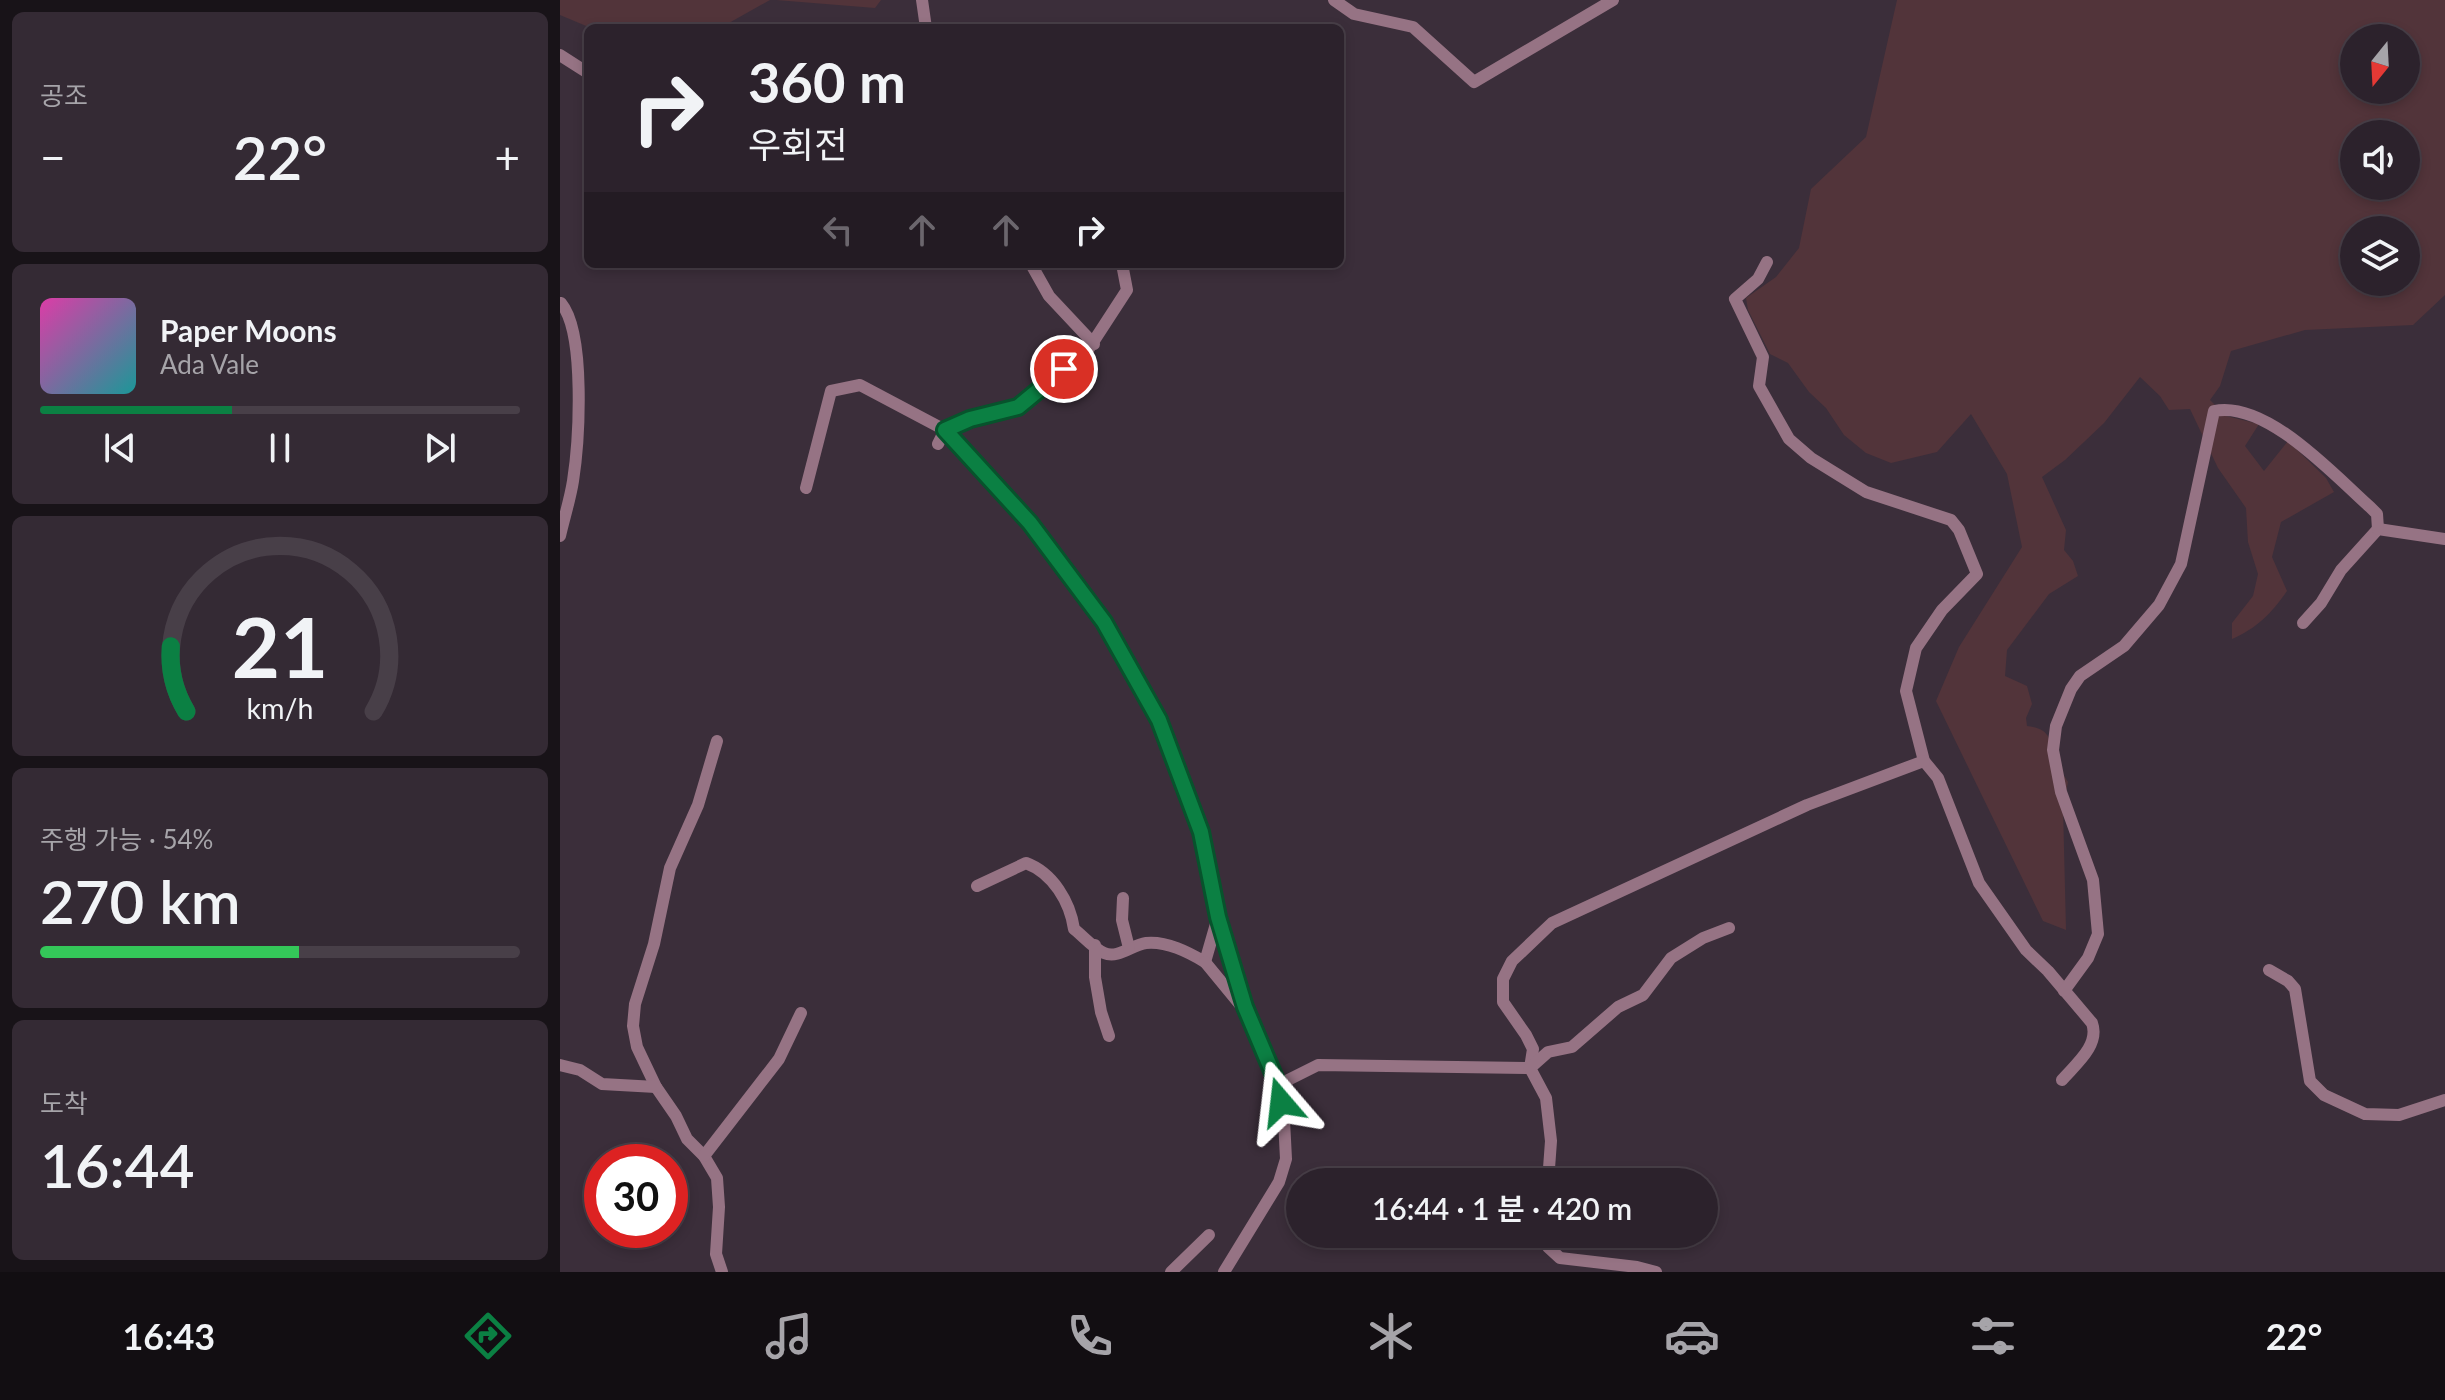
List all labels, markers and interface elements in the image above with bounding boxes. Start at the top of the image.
north arrow [2340,24,2420,104]
map controls [2340,24,2420,296]
text: 360 m [748,48,906,115]
icon: right [616,56,720,160]
text: 공조 [40,79,88,111]
button: sound [2340,120,2420,200]
text: 22° [233,121,327,193]
text: 우회전 [748,122,847,166]
text: − [40,131,66,183]
text: + [494,131,520,183]
icon: left [816,208,860,252]
icon: ahead [900,208,944,252]
icon: ahead [984,208,1028,252]
icon: right [1068,208,1112,252]
button: layers [2340,216,2420,296]
text: Paper Moons [160,312,337,348]
pin [1030,335,1098,403]
icon: arrive [1042,347,1086,391]
text: Ada Vale [160,348,259,380]
icon: previous [98,426,142,470]
icon: pause [258,426,302,470]
icon: next [418,426,462,470]
text: 21 [232,596,328,696]
text: km/h [247,691,313,725]
text: 주행 가능 · 54% [40,823,213,855]
text: 270 km [40,865,241,937]
position arrow [1239,1060,1323,1144]
text: 도착 [40,1087,88,1119]
text: 16:44 [40,1129,194,1201]
speed limit sign: 30 [584,1144,688,1248]
text: 16:44 · 1 분 · 420 m [1372,1190,1632,1226]
icon: directions [460,1308,516,1364]
icon: music [761,1308,817,1364]
icon: phone [1062,1308,1118,1364]
icon: climate [1363,1308,1419,1364]
icon: car [1664,1308,1720,1364]
icon: filters [1965,1308,2021,1364]
text: 16:43 [122,1314,215,1358]
text: 22° [2266,1314,2322,1358]

